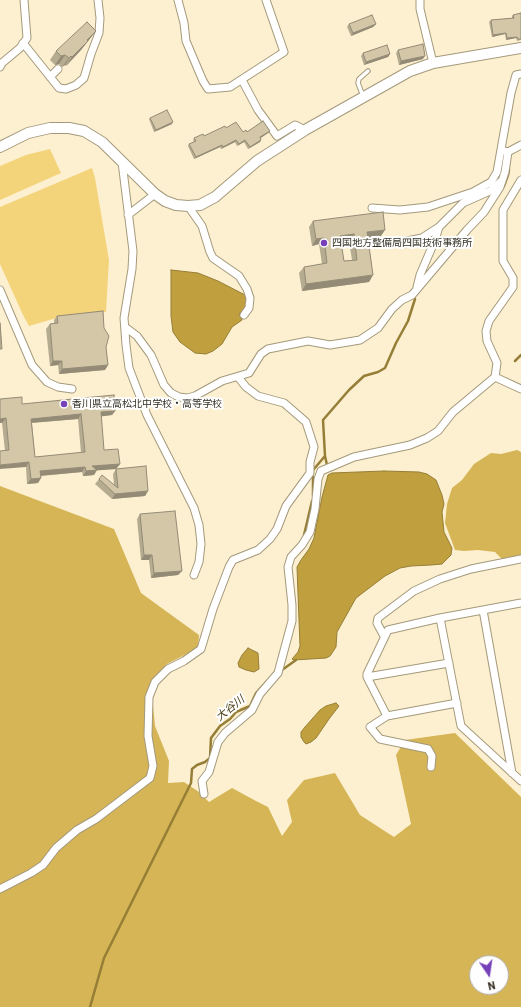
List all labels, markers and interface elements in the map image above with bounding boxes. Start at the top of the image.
place label: 四国地方整備局四国技術事務所 [332,237,472,249]
marker: 四国地方整備局四国技術事務所 [319,238,329,248]
place label: 香川県立高松北中学校・高等学校 [72,398,222,410]
marker: 香川県立高松北中学校・高等学校 [59,399,69,409]
water label: 大谷川 [213,692,247,724]
north arrow [469,955,509,995]
text: N [487,979,497,993]

